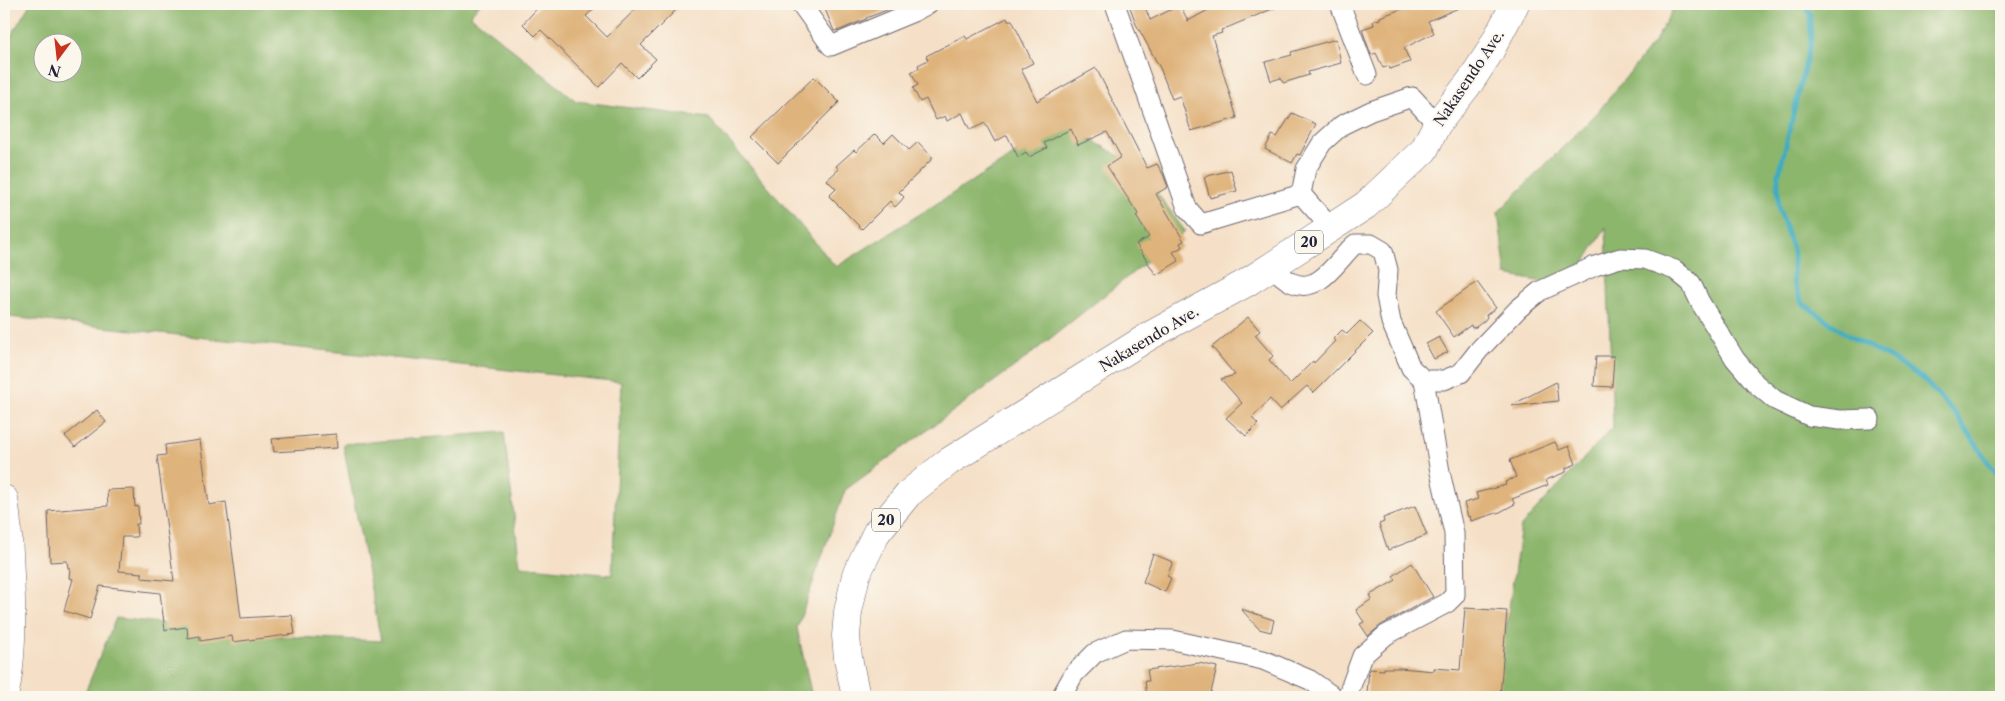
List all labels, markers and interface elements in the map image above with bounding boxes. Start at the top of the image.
street label: Nakasendo Ave. [1429,26,1508,130]
north arrow [32,32,82,82]
text: N [46,60,63,81]
road number: 20 [1295,230,1323,253]
street label: Nakasendo Ave. [1096,301,1202,376]
road number: 20 [872,508,900,532]

